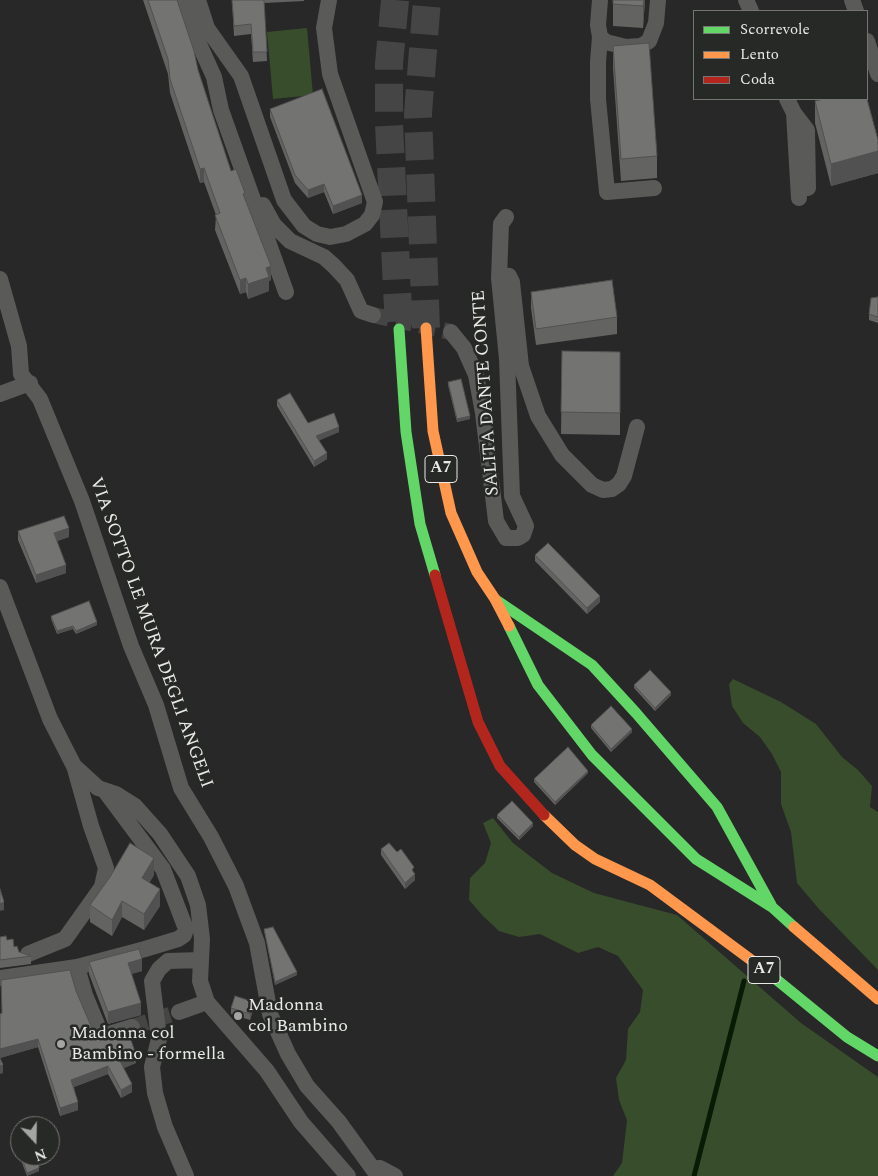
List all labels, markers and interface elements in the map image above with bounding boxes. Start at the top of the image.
legend [693,10,868,100]
text: Scorrevole [740,18,810,41]
text: Lento [740,43,779,66]
text: Coda [740,68,775,91]
street label: SALITA DANTE CONTE [469,289,505,497]
road number: A7 [425,456,457,482]
street label: VIA SOTTO LE MURA DEGLI ANGELI [84,475,216,791]
road number: A7 [748,956,780,984]
place label: Madonna col Bambino [248,995,348,1038]
marker: Madonna col Bambino [232,1010,244,1022]
place label: Madonna col Bambino - formella [71,1023,225,1066]
marker: Madonna col Bambino - formella [55,1038,67,1050]
north arrow [10,1116,60,1166]
text: N [31,1143,49,1166]

